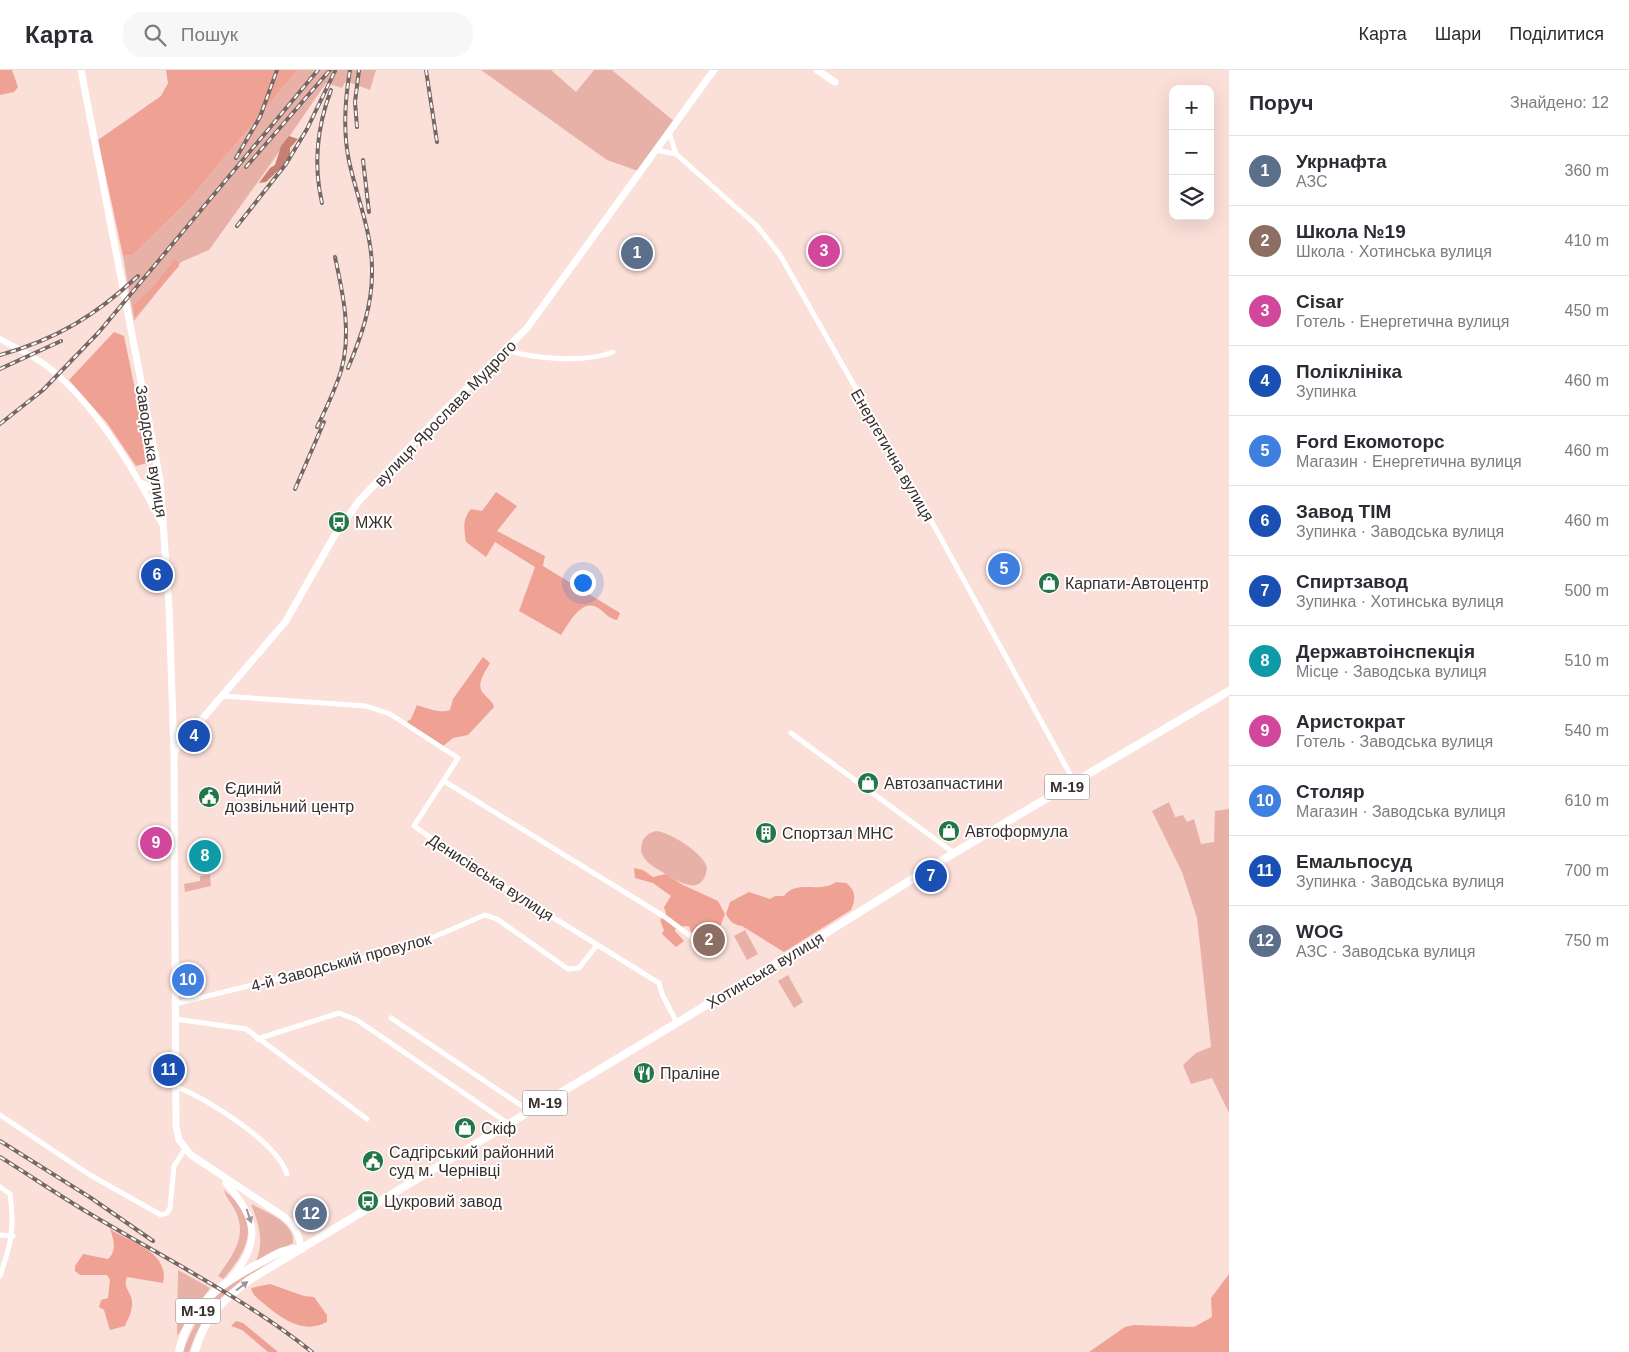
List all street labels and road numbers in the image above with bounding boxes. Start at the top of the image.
street label: вулиця Ярослава Мудрого [371,337,520,490]
street label: Заводська вулиця [133,384,170,518]
street label: Енергетична вулиця [848,386,937,524]
road number: М-19 [1044,774,1090,800]
street label: Денисівська вулиця [425,830,557,924]
street label: Хотинська вулиця [704,929,827,1012]
street label: 4-й Заводський провулок [249,930,434,995]
road number: М-19 [522,1090,568,1116]
road number: М-19 [176,1298,220,1324]

